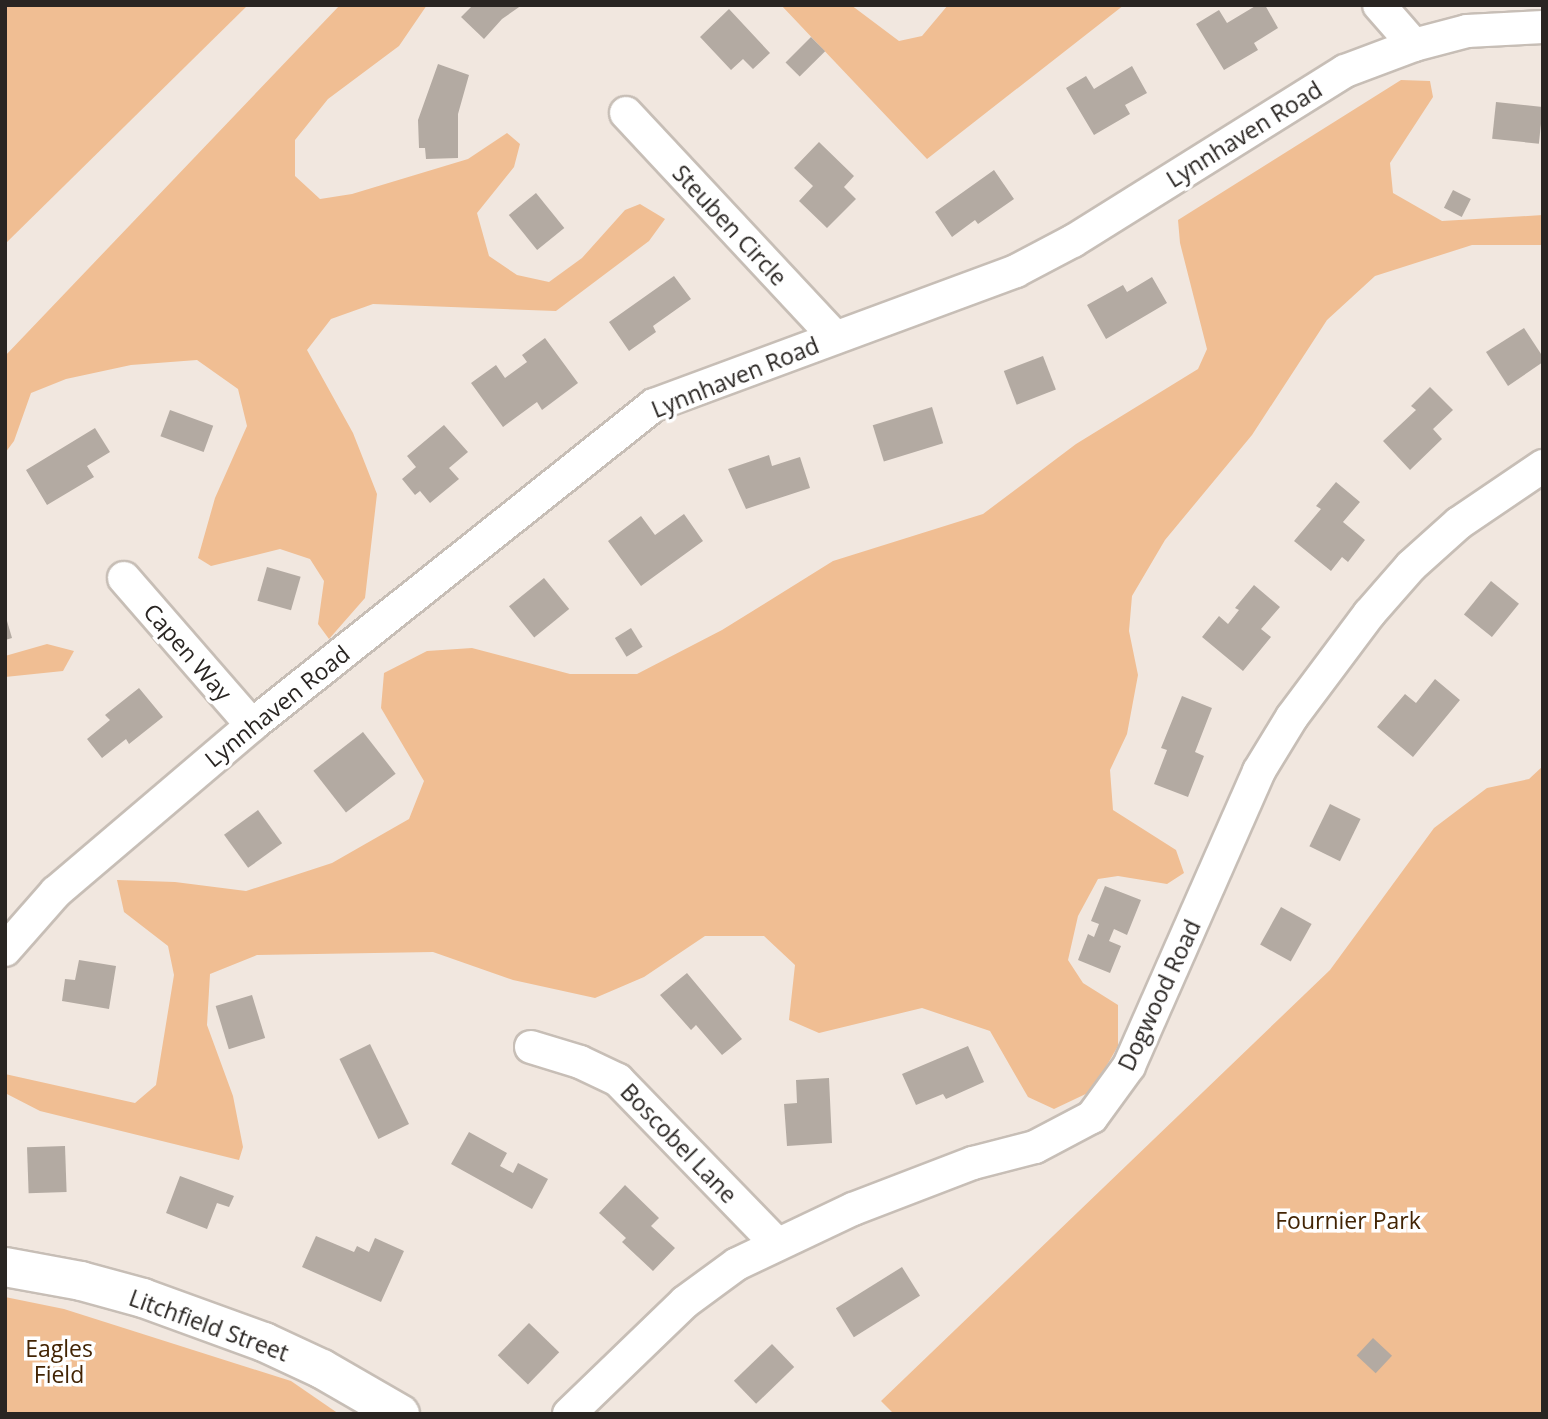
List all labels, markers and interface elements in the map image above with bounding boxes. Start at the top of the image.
street label: Lynnhaven Road [1161,75,1327,193]
street label: Steuben Circle [667,159,793,291]
street label: Lynnhaven Road [647,331,823,423]
street label: Capen Way [138,598,238,706]
street label: Lynnhaven Road [199,639,355,773]
street label: Dogwood Road [1112,915,1206,1075]
street label: Boscobel Lane [615,1078,743,1208]
park label: Fournier Park [1275,1206,1421,1234]
street label: Litchfield Street [125,1283,293,1367]
park label: Eagles Field [25,1334,93,1388]

